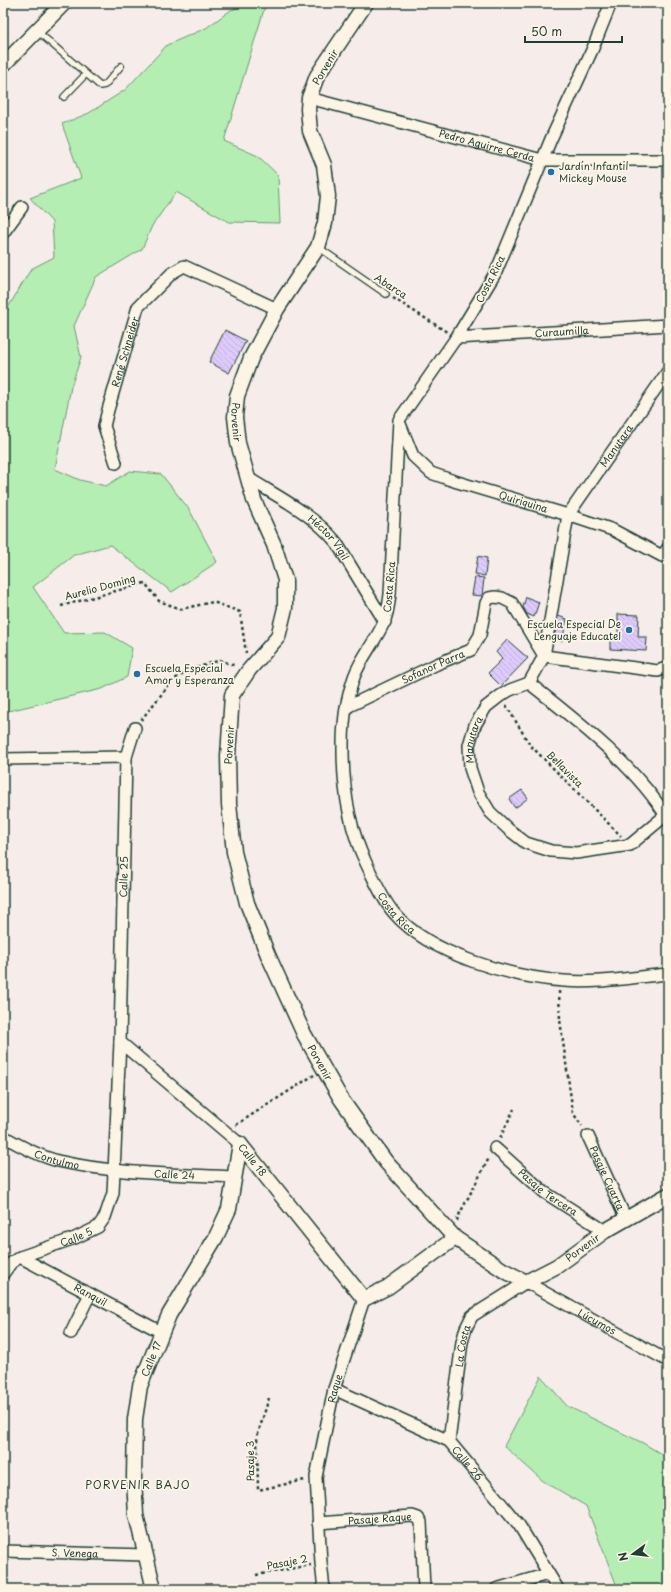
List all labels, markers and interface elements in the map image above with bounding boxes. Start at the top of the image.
scale bar [525,18,622,44]
text: 50 m [531,22,562,40]
street label: Porvenir [308,46,341,87]
street label: Pedro Aguirre Cerda [437,125,537,165]
place label: Jardín Infantil Mickey Mouse [559,158,628,186]
marker: Jardín Infantil Mickey Mouse [546,167,556,177]
street label: Costa Rica [471,252,508,305]
street label: Abarca [372,269,411,302]
street label: René Schneider [107,314,142,389]
street label: Curaumilla [534,322,590,340]
street label: Porvenir [228,402,246,443]
street label: Manutara [596,421,636,470]
street label: Quiriquina [497,487,550,516]
street label: Héctor Vigil [305,511,353,563]
street label: Costa Rica [379,560,398,613]
street label: Aurelio Doming [63,570,137,603]
place label: Escuela Especial De Lenguaje Educatel [527,616,621,643]
marker: Escuela Especial De Lenguaje Educatel [624,625,634,635]
street label: Sofanor Parra [398,645,467,687]
place label: Escuela Especial Amor y Esperanza [145,660,235,687]
marker: Escuela Especial Amor y Esperanza [132,669,142,679]
street label: Manutara [461,712,486,764]
street label: Porvenir [220,724,237,765]
street label: Bellavista [544,747,588,791]
street label: Calle 25 [115,856,131,898]
street label: Costa Rica [375,889,420,937]
street label: Porvenir [304,1041,337,1083]
street label: Calle 18 [235,1140,271,1179]
street label: Pasaje Cuarta [586,1143,629,1213]
street label: Contulmo [32,1145,81,1172]
street label: Calle 24 [154,1165,196,1182]
street label: Pasaje Tercera [515,1165,581,1219]
street label: Calle 5 [58,1223,94,1250]
street label: Porvenir [562,1229,603,1265]
street label: Ranquil [72,1279,110,1309]
street label: Lúcumos [576,1305,619,1338]
street label: La Costa [451,1322,474,1368]
street label: Calle 17 [137,1338,165,1379]
street label: Raque [323,1371,346,1404]
street label: Pasaje 3 [242,1441,257,1481]
street label: Calle 26 [449,1442,487,1484]
district label: PORVENIR BAJO [85,1476,191,1493]
street label: Pasaje Raque [347,1508,413,1528]
north arrow [613,1534,653,1574]
street label: S. Venega [51,1544,99,1561]
street label: Pasaje 2 [265,1550,309,1573]
text: N [613,1550,632,1563]

